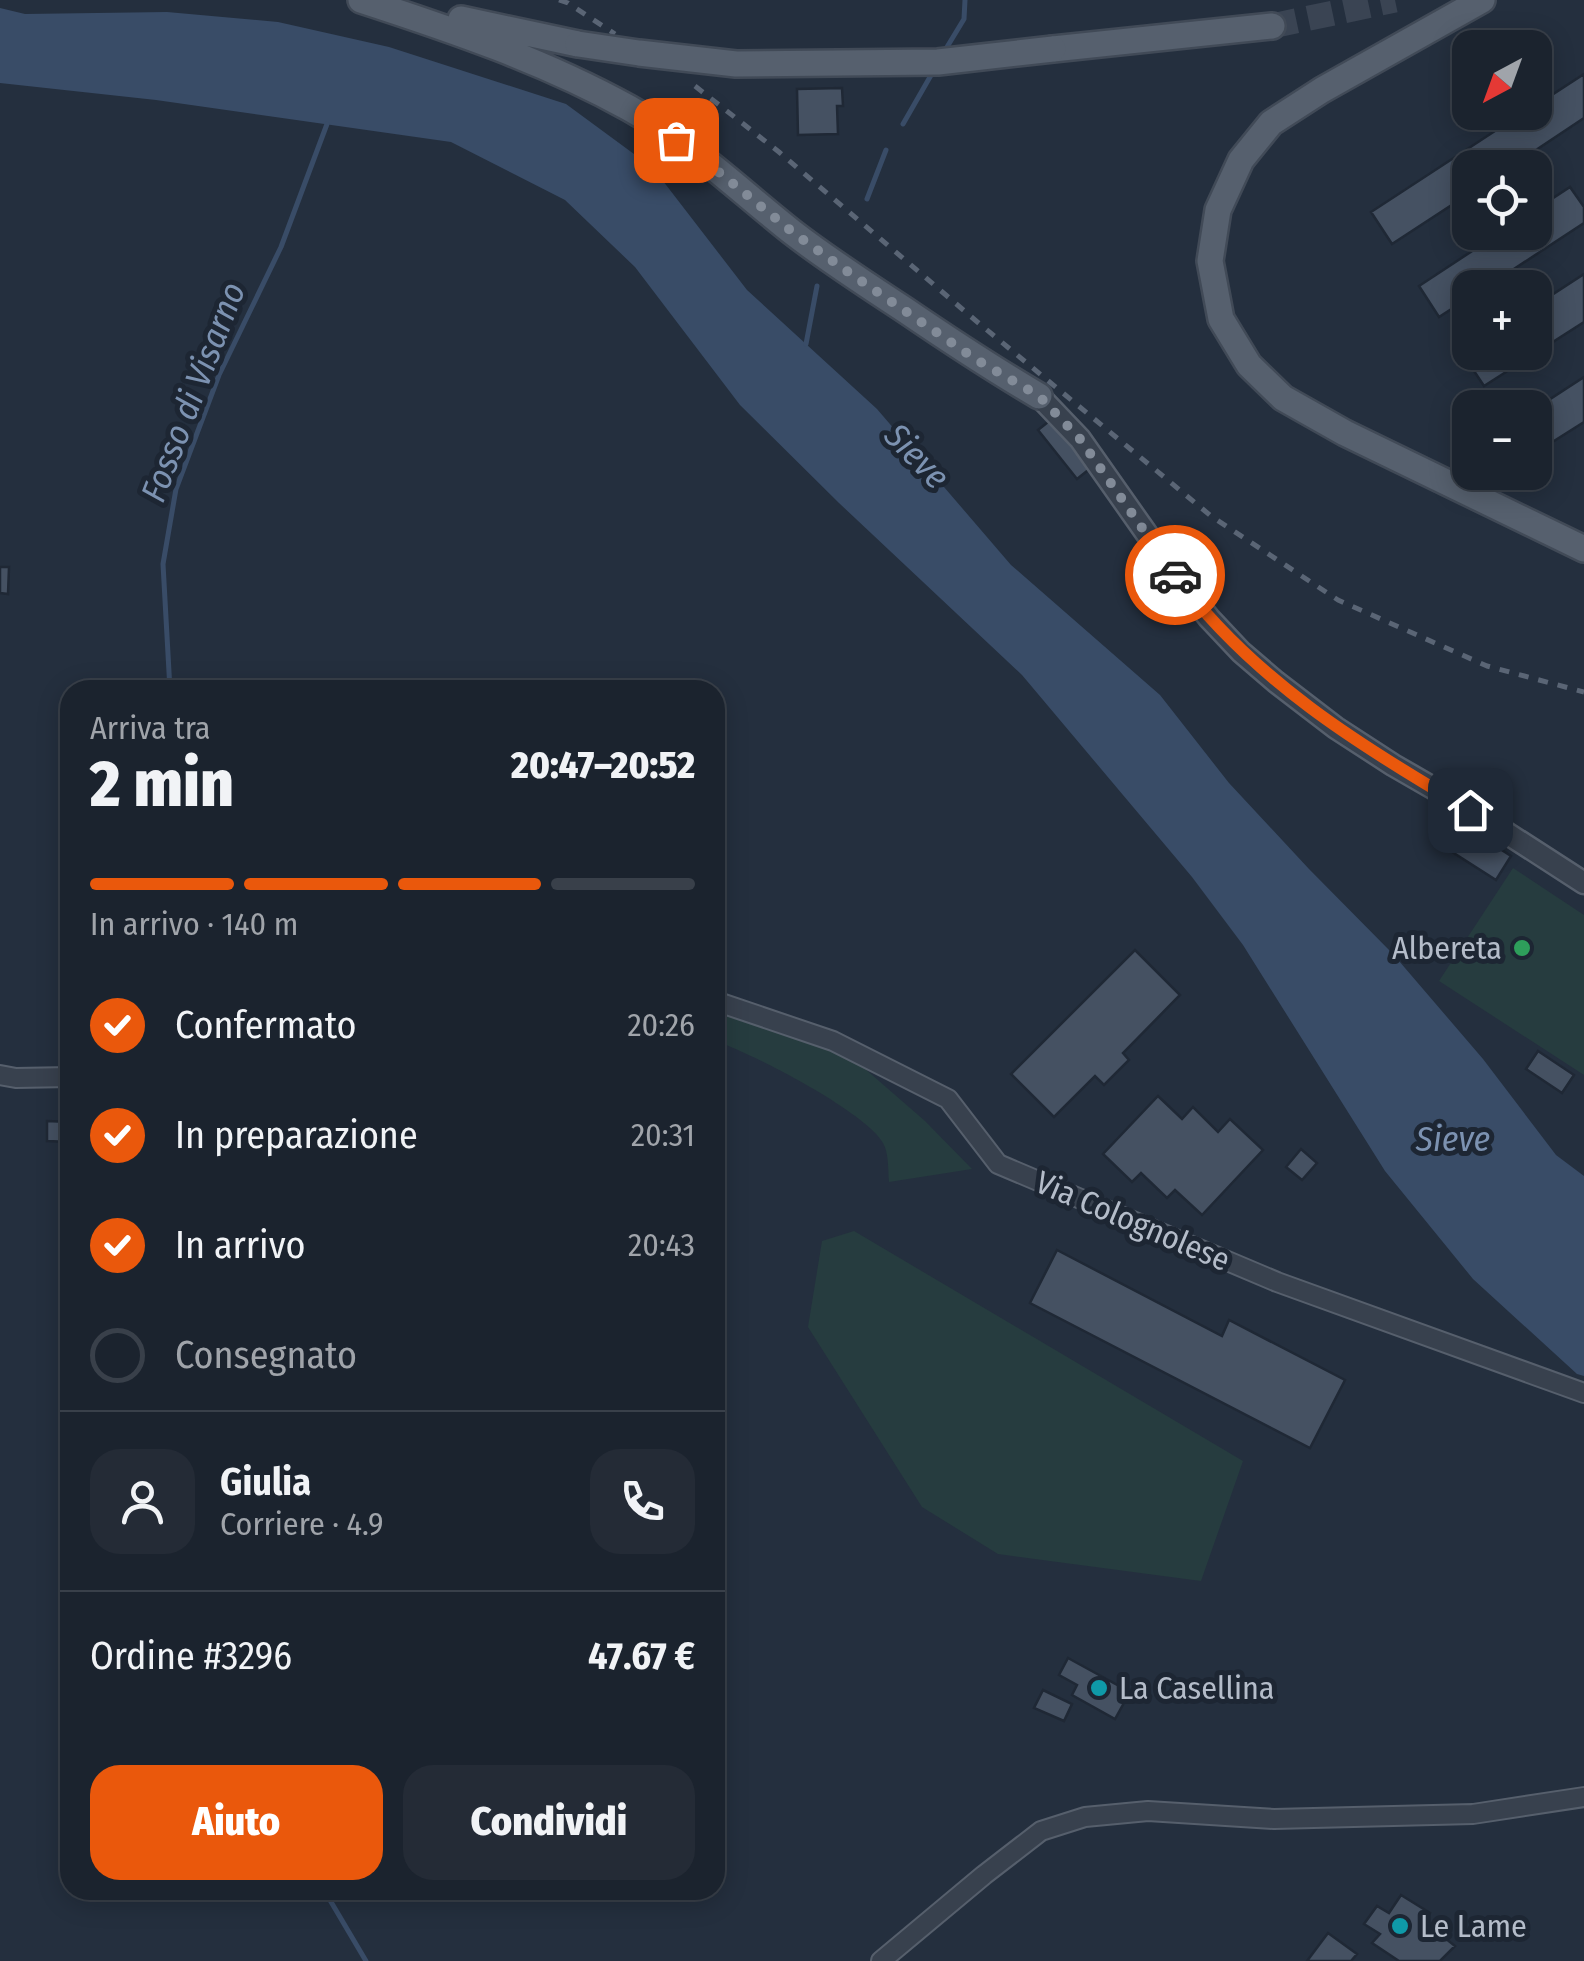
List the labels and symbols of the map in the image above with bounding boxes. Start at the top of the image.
north arrow [1452,30,1552,130]
pin [634,98,719,183]
water label: Fosso di Visarno [132,276,254,508]
water label: Sieve [875,414,958,497]
courier [1125,525,1225,625]
pin [1428,768,1513,853]
place label: Albereta [1392,929,1502,967]
marker: Albereta [1511,937,1533,959]
water label: Sieve [1415,1118,1490,1160]
street label: Via Colognolese [1030,1163,1236,1279]
place label: La Casellina [1119,1669,1275,1707]
marker: La Casellina [1088,1677,1110,1699]
place label: Le Lame [1420,1907,1527,1945]
marker: Le Lame [1389,1915,1411,1937]

